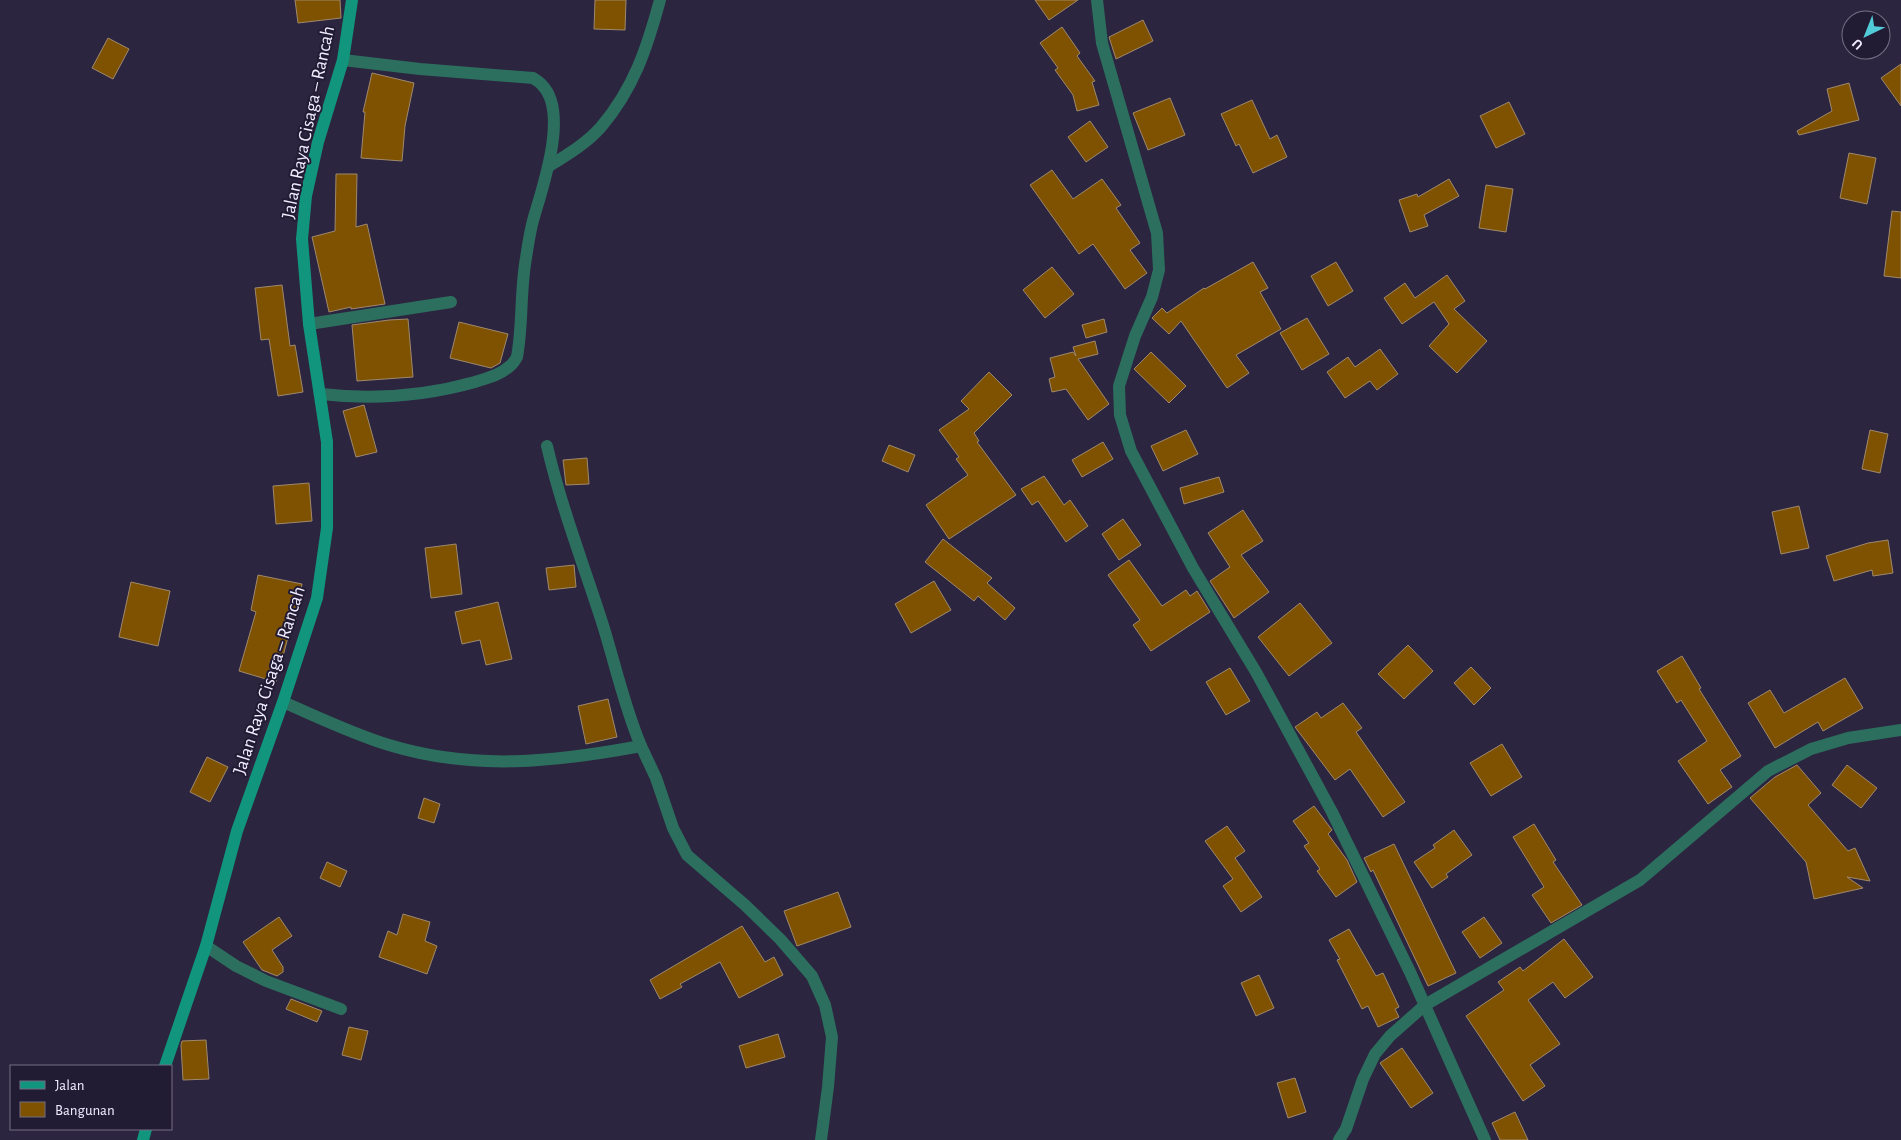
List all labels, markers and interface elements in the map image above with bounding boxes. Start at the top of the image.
north arrow [1841,10,1891,60]
street label: Jalan Raya Cisaga – Rancah [279,24,338,220]
text: U [1850,36,1866,52]
street label: Jalan Raya Cisaga – Rancah [230,584,309,777]
legend [10,1065,172,1130]
text: Jalan [55,1078,85,1093]
text: Bangunan [55,1103,115,1118]

